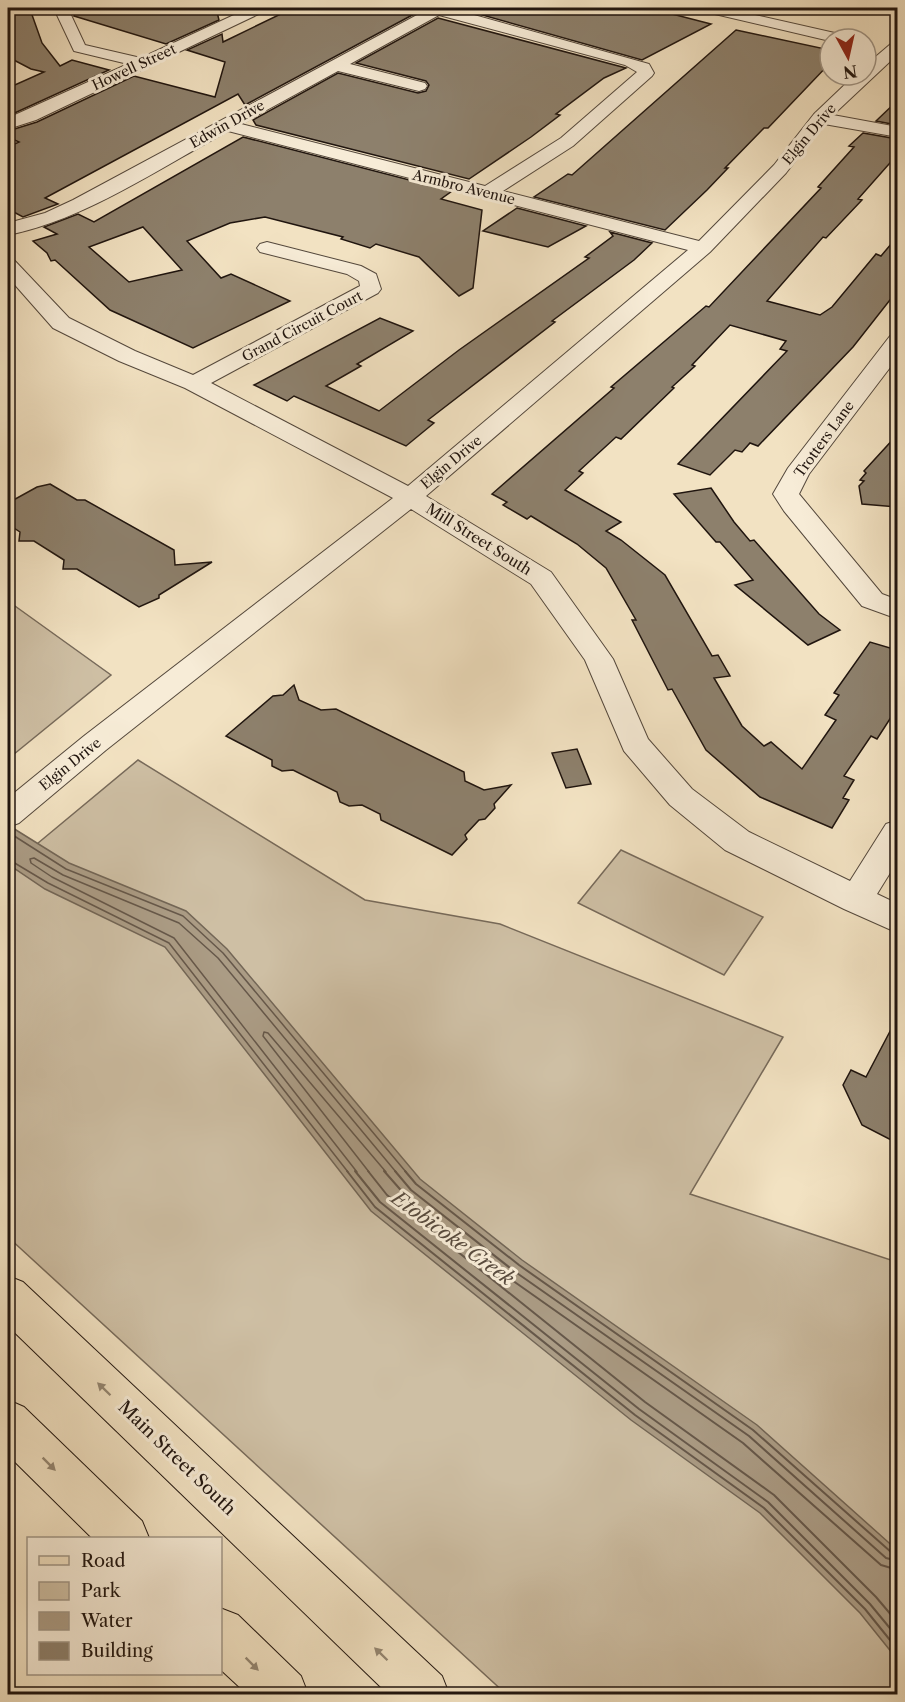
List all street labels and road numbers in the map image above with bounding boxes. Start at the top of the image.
street label: Howell Street [89,40,179,94]
street label: Edwin Drive [186,96,268,152]
street label: Elgin Drive [778,100,840,168]
street label: Armbro Avenue [410,165,517,208]
street label: Grand Circuit Court [239,287,365,365]
street label: Trotters Lane [790,397,858,481]
street label: Elgin Drive [417,431,485,493]
street label: Mill Street South [423,499,536,579]
street label: Elgin Drive [35,734,105,794]
street label: Main Street South [113,1396,241,1520]

